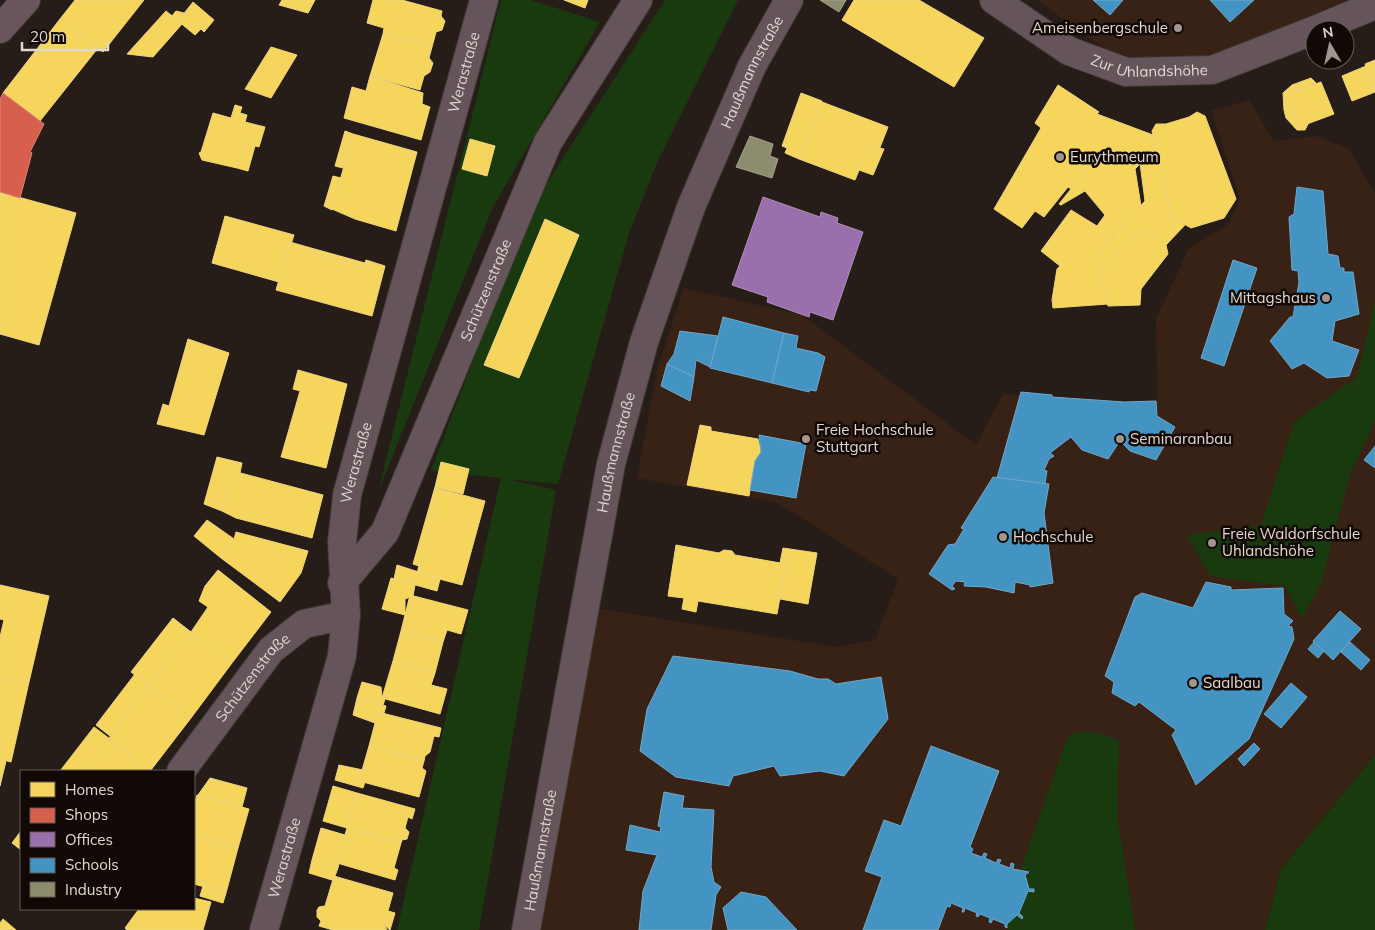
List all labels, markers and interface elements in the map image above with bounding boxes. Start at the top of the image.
street label: Haußmannstraße [716,12,787,131]
place label: Ameisenbergschule [1032,18,1168,37]
scale bar [22,20,109,52]
north arrow [1305,20,1355,70]
marker: Ameisenbergschule [1172,22,1184,34]
text: N [1321,22,1335,42]
text: 20 m [30,27,65,46]
street label: Werastraße [443,30,484,115]
street label: Zur Uhlandshöhe [1088,50,1208,81]
place label: Eurythmeum [1070,147,1159,166]
marker: Eurythmeum [1054,151,1066,163]
street label: Schützenstraße [456,236,515,344]
place label: Mittagshaus [1230,288,1316,307]
marker: Mittagshaus [1320,292,1332,304]
street label: Haußmannstraße [592,390,639,514]
street label: Werastraße [336,420,376,504]
place label: Freie Hochschule Stuttgart [816,420,934,456]
place label: Seminaranbau [1130,429,1232,448]
marker: Freie Hochschule Stuttgart [800,433,812,445]
marker: Seminaranbau [1114,433,1126,445]
place label: Freie Waldorfschule Uhlandshöhe [1222,524,1360,560]
place label: Hochschule [1013,527,1093,546]
marker: Hochschule [997,531,1009,543]
marker: Freie Waldorfschule Uhlandshöhe [1206,537,1218,549]
street label: Schützenstraße [211,629,294,725]
place label: Saalbau [1203,673,1261,692]
marker: Saalbau [1187,677,1199,689]
legend [20,770,195,910]
text: Homes [65,780,114,799]
street label: Haußmannstraße [520,788,560,913]
text: Shops [65,805,108,824]
street label: Werastraße [264,815,305,900]
text: Offices [65,830,113,849]
text: Schools [65,855,119,874]
text: Industry [65,880,122,899]

